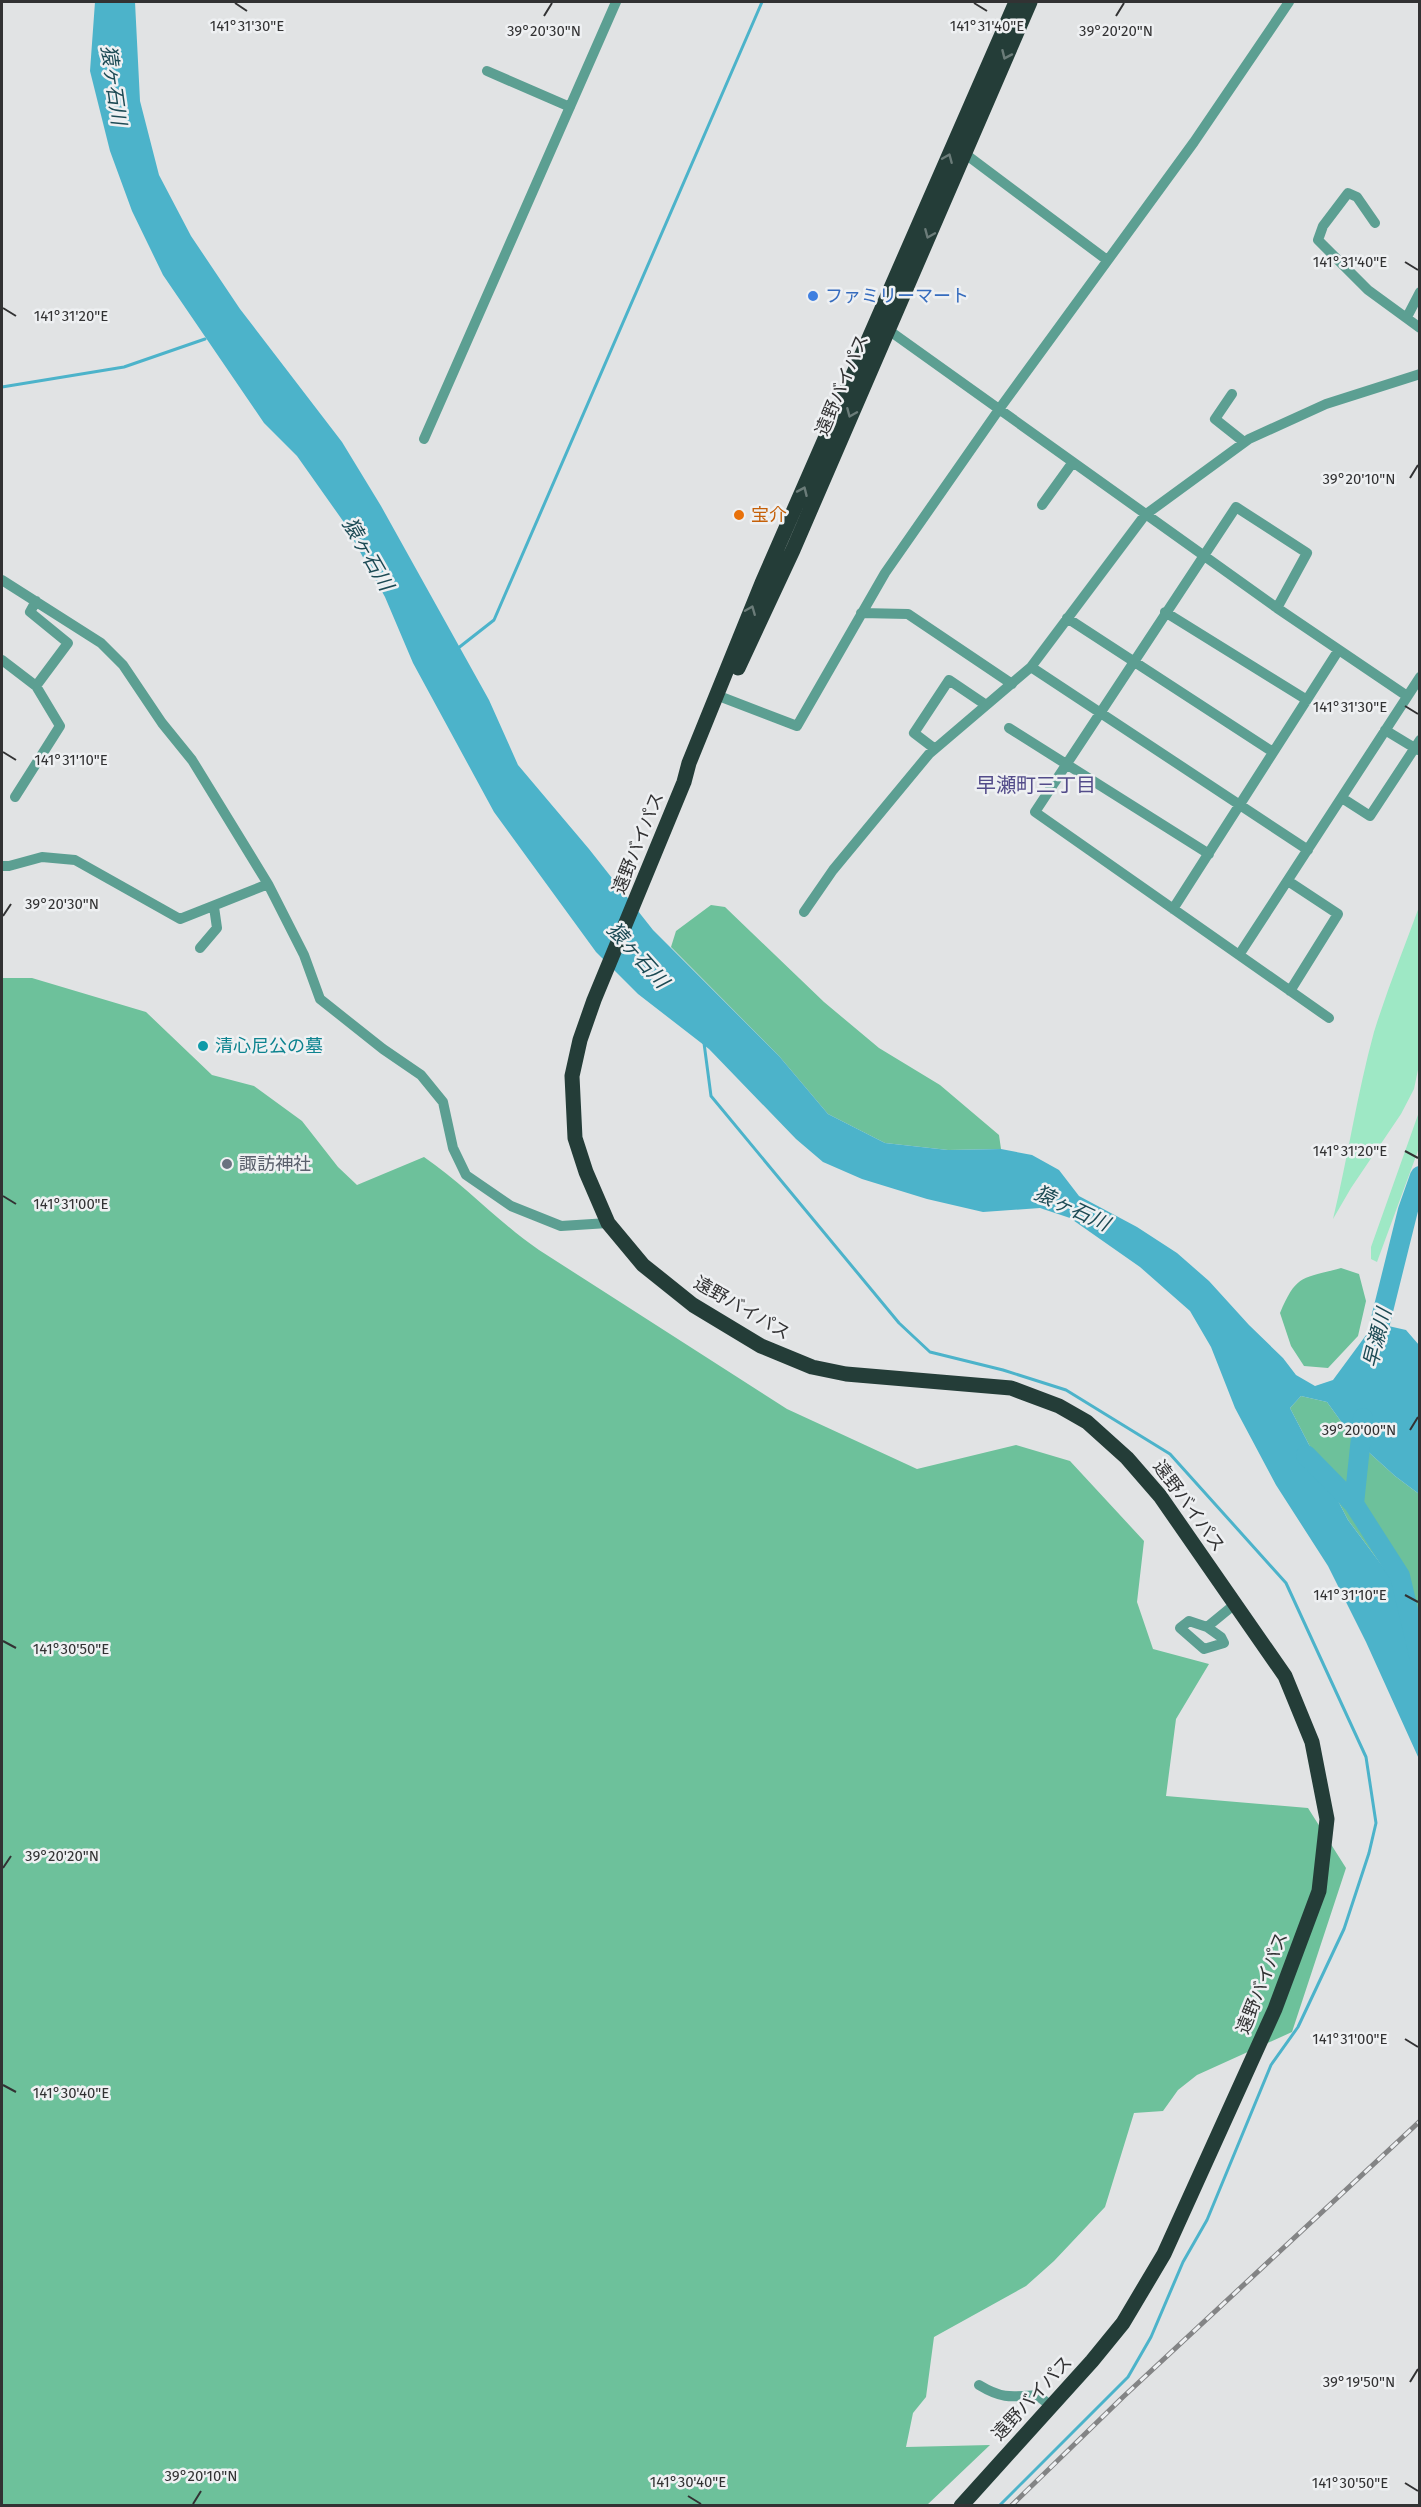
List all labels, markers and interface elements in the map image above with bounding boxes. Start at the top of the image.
text: 141°31'30"E [210,17,284,35]
text: 141°31'40"E [950,17,1024,35]
text: 39°20'30"N [507,22,581,40]
text: 39°20'20"N [1079,22,1153,40]
water label: 猿ヶ石川 [97,44,132,128]
one-way arrow [1002,49,1014,60]
one-way arrow [941,154,953,165]
one-way arrow [924,228,936,239]
text: 141°31'40"E [1313,253,1387,271]
place label: ファミリーマート [825,285,969,307]
marker: ファミリーマート [806,289,820,303]
text: 141°31'20"E [34,307,108,325]
street label: 遠野バイパス [811,331,873,439]
one-way arrow [846,407,858,418]
text: 39°20'10"N [1323,470,1395,488]
one-way arrow [795,487,807,498]
place label: 宝介 [751,504,787,526]
marker: 宝介 [732,508,746,522]
water label: 猿ヶ石川 [338,513,399,596]
one-way arrow [744,605,756,616]
text: 141°31'30"E [1313,698,1387,716]
text: 141°31'10"E [34,751,108,769]
district label: 早瀬町三丁目 [976,773,1096,797]
street label: 遠野バイパス [608,789,668,897]
text: 39°20'30"N [25,895,99,913]
water label: 猿ヶ石川 [602,917,675,994]
place label: 清心尼公の墓 [215,1035,323,1057]
marker: 清心尼公の墓 [196,1039,210,1053]
text: 141°31'20"E [1313,1142,1387,1160]
place label: 諏訪神社 [239,1153,311,1175]
marker: 諏訪神社 [220,1157,234,1171]
water label: 猿ヶ石川 [1031,1180,1115,1237]
text: 141°31'00"E [33,1195,109,1213]
street label: 遠野バイパス [690,1272,794,1344]
water label: 早瀬川 [1358,1304,1396,1370]
text: 39°20'00"N [1322,1421,1396,1439]
street label: 遠野バイパス [1148,1456,1230,1556]
text: 141°31'10"E [1313,1586,1387,1604]
text: 141°30'50"E [33,1640,109,1658]
text: 39°20'20"N [25,1847,99,1865]
street label: 遠野バイパス [1232,1929,1292,2037]
text: 141°31'00"E [1312,2030,1388,2048]
text: 141°30'40"E [33,2084,109,2102]
street label: 遠野バイパス [987,2351,1077,2445]
text: 39°19'50"N [1323,2373,1395,2391]
text: 39°20'10"N [165,2467,237,2485]
text: 141°30'40"E [650,2473,726,2491]
text: 141°30'50"E [1312,2474,1388,2492]

